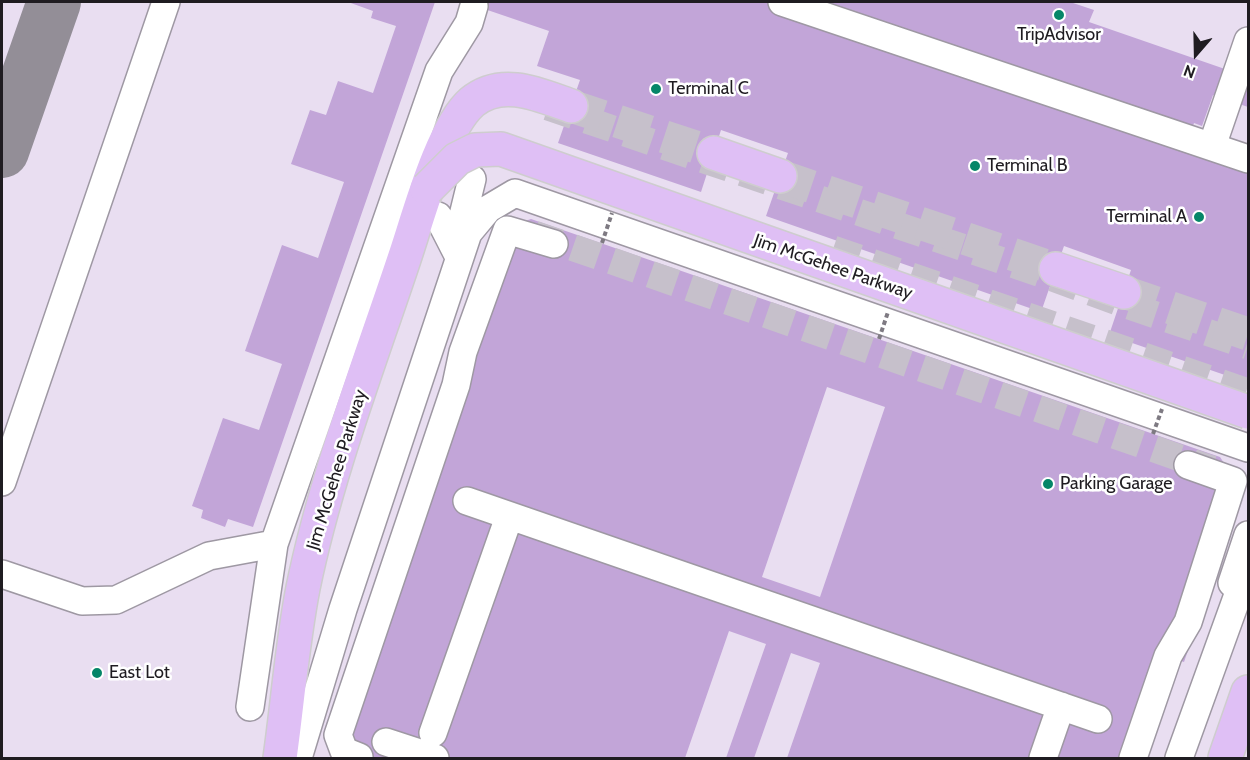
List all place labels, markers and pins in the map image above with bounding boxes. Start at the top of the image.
marker: TripAdvisor [1052,8,1066,22]
place label: TripAdvisor [1017,24,1101,46]
place label: Terminal C [668,78,749,100]
marker: Terminal C [649,82,663,96]
place label: Terminal B [987,155,1067,177]
marker: Terminal B [968,159,982,173]
place label: Terminal A [1106,206,1187,228]
marker: Terminal A [1192,210,1206,224]
place label: Parking Garage [1060,473,1172,495]
marker: Parking Garage [1041,477,1055,491]
place label: East Lot [109,662,170,684]
marker: East Lot [90,666,104,680]

